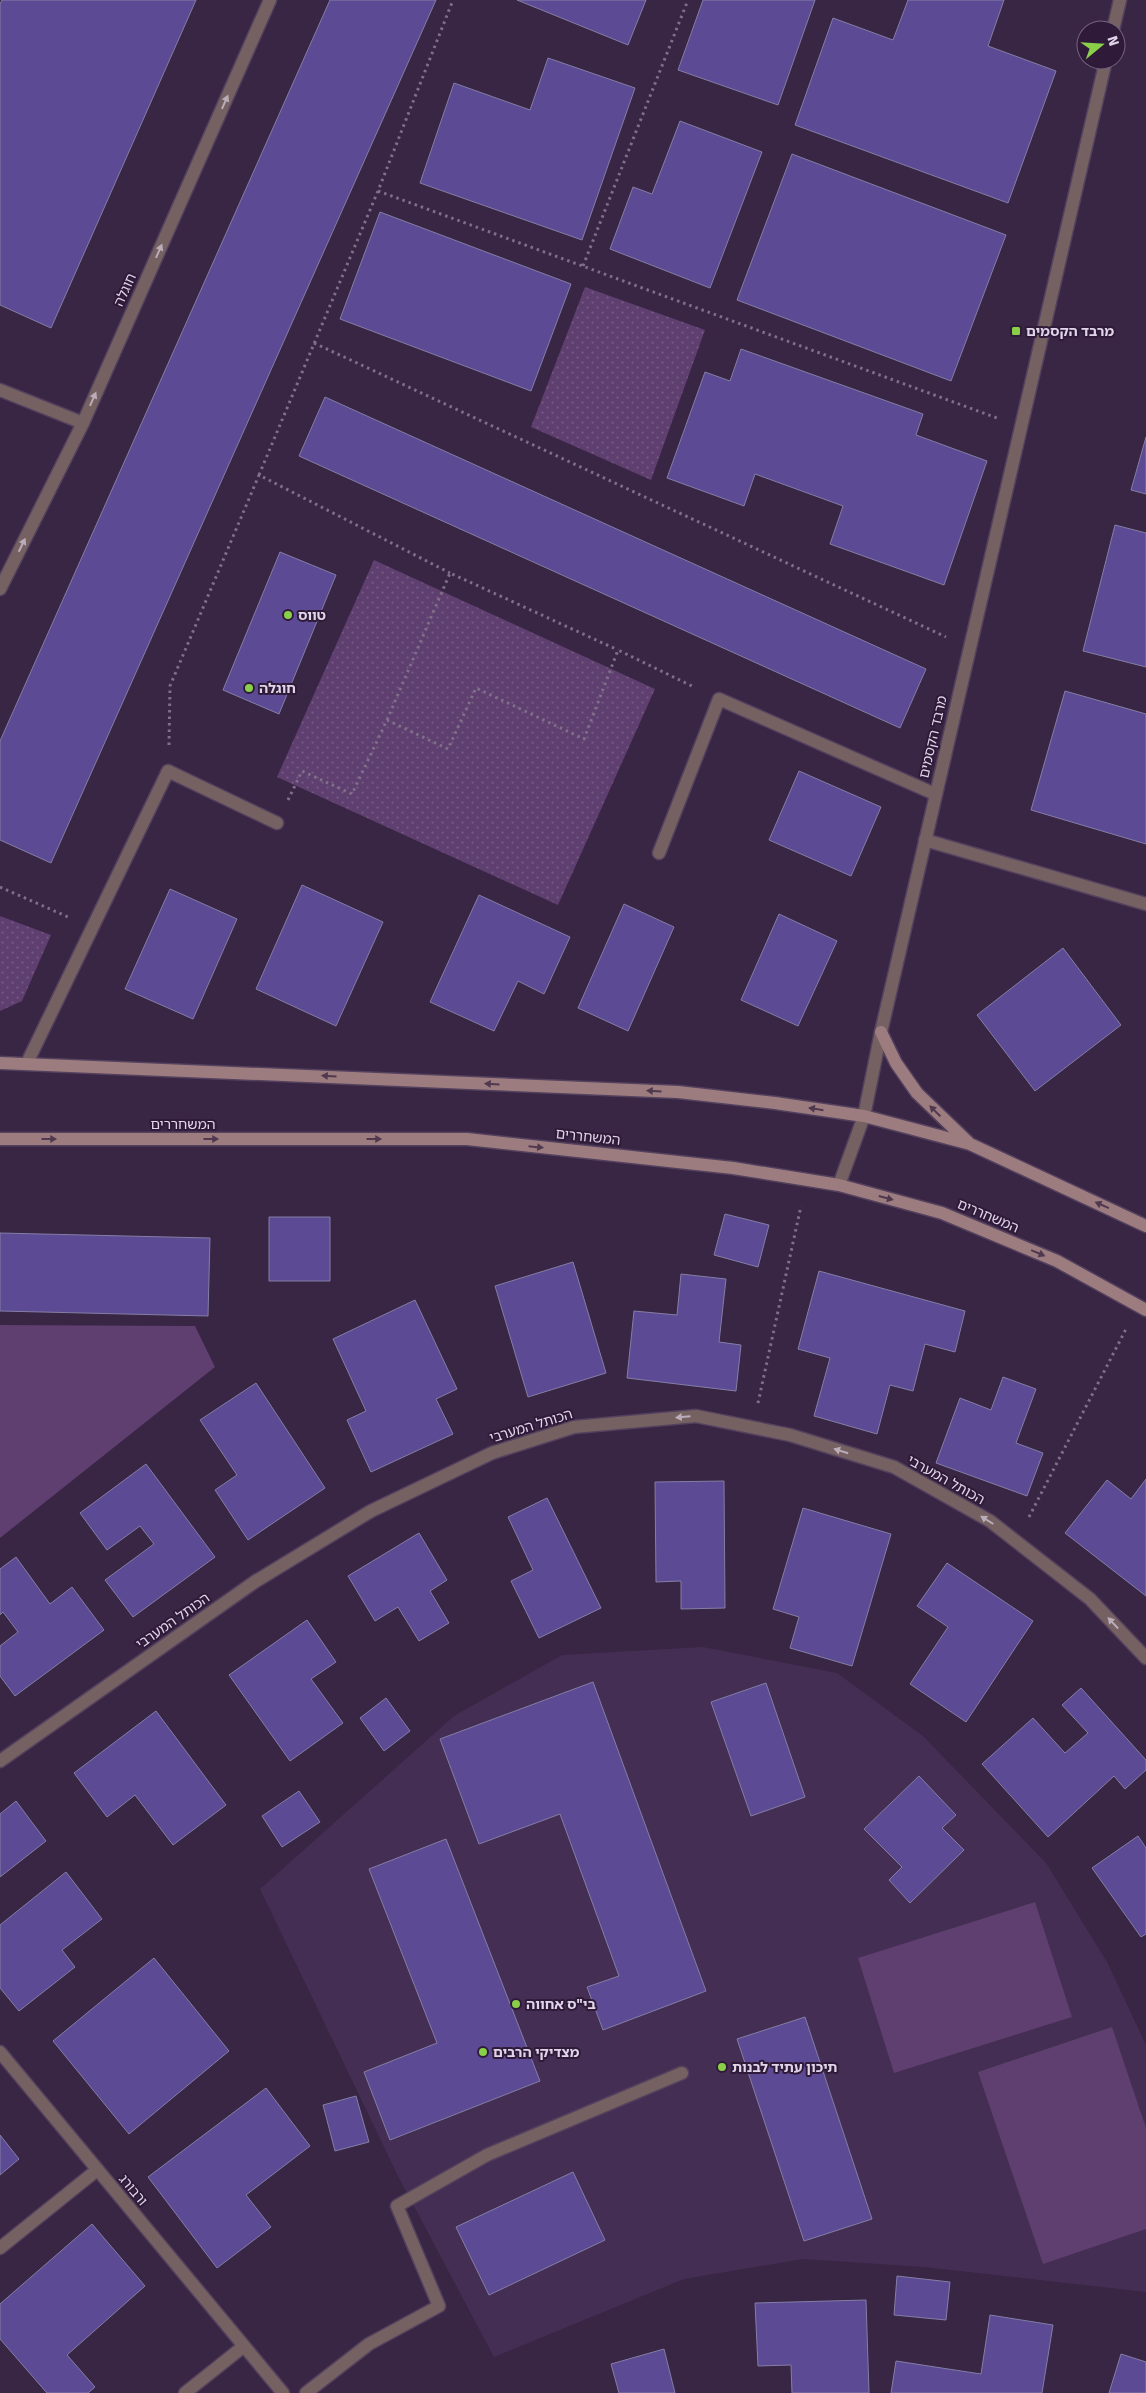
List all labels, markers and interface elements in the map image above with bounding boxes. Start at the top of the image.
north arrow [1076,20,1126,70]
text: N [1103,34,1122,48]
one-way arrow [221,95,229,109]
one-way arrow [155,244,163,258]
street label: חוגלה [110,271,140,309]
place label: מרבד הקסמים [1026,323,1114,340]
marker: מרבד הקסמים [1010,325,1022,337]
one-way arrow [90,392,98,406]
one-way arrow [18,538,26,553]
place label: טווס [298,607,326,624]
marker: טווס [282,609,294,621]
place label: חוגלה [259,680,296,697]
marker: חוגלה [243,682,255,694]
street label: מרבד הקסמים [915,694,951,780]
one-way arrow [321,1072,337,1080]
one-way arrow [483,1079,499,1087]
one-way arrow [646,1087,662,1095]
one-way arrow [807,1105,823,1113]
one-way arrow [930,1105,942,1117]
street label: המשחררים [150,1116,216,1133]
street label: המשחררים [555,1125,621,1149]
one-way arrow [41,1135,57,1143]
one-way arrow [203,1135,219,1143]
one-way arrow [366,1135,382,1143]
one-way arrow [528,1143,544,1151]
one-way arrow [879,1194,894,1202]
street label: המשחררים [955,1195,1021,1237]
one-way arrow [1095,1200,1109,1208]
one-way arrow [1031,1250,1045,1258]
street label: הכותל המערבי [487,1405,575,1447]
one-way arrow [675,1413,691,1421]
one-way arrow [833,1447,848,1455]
street label: הכותל המערבי [904,1452,988,1508]
one-way arrow [981,1516,994,1525]
street label: הכותל המערבי [133,1589,213,1653]
one-way arrow [1107,1617,1119,1629]
place label: בי"ס אחווה [526,1996,596,2013]
marker: בי"ס אחווה [510,1998,522,2010]
place label: מצדיקי הרבים [493,2044,580,2061]
marker: מצדיקי הרבים [477,2046,489,2058]
place label: תיכון עתיד לבנות [732,2059,837,2076]
marker: תיכון עתיד לבנות [716,2061,728,2073]
street label: ורבורג [115,2171,151,2209]

